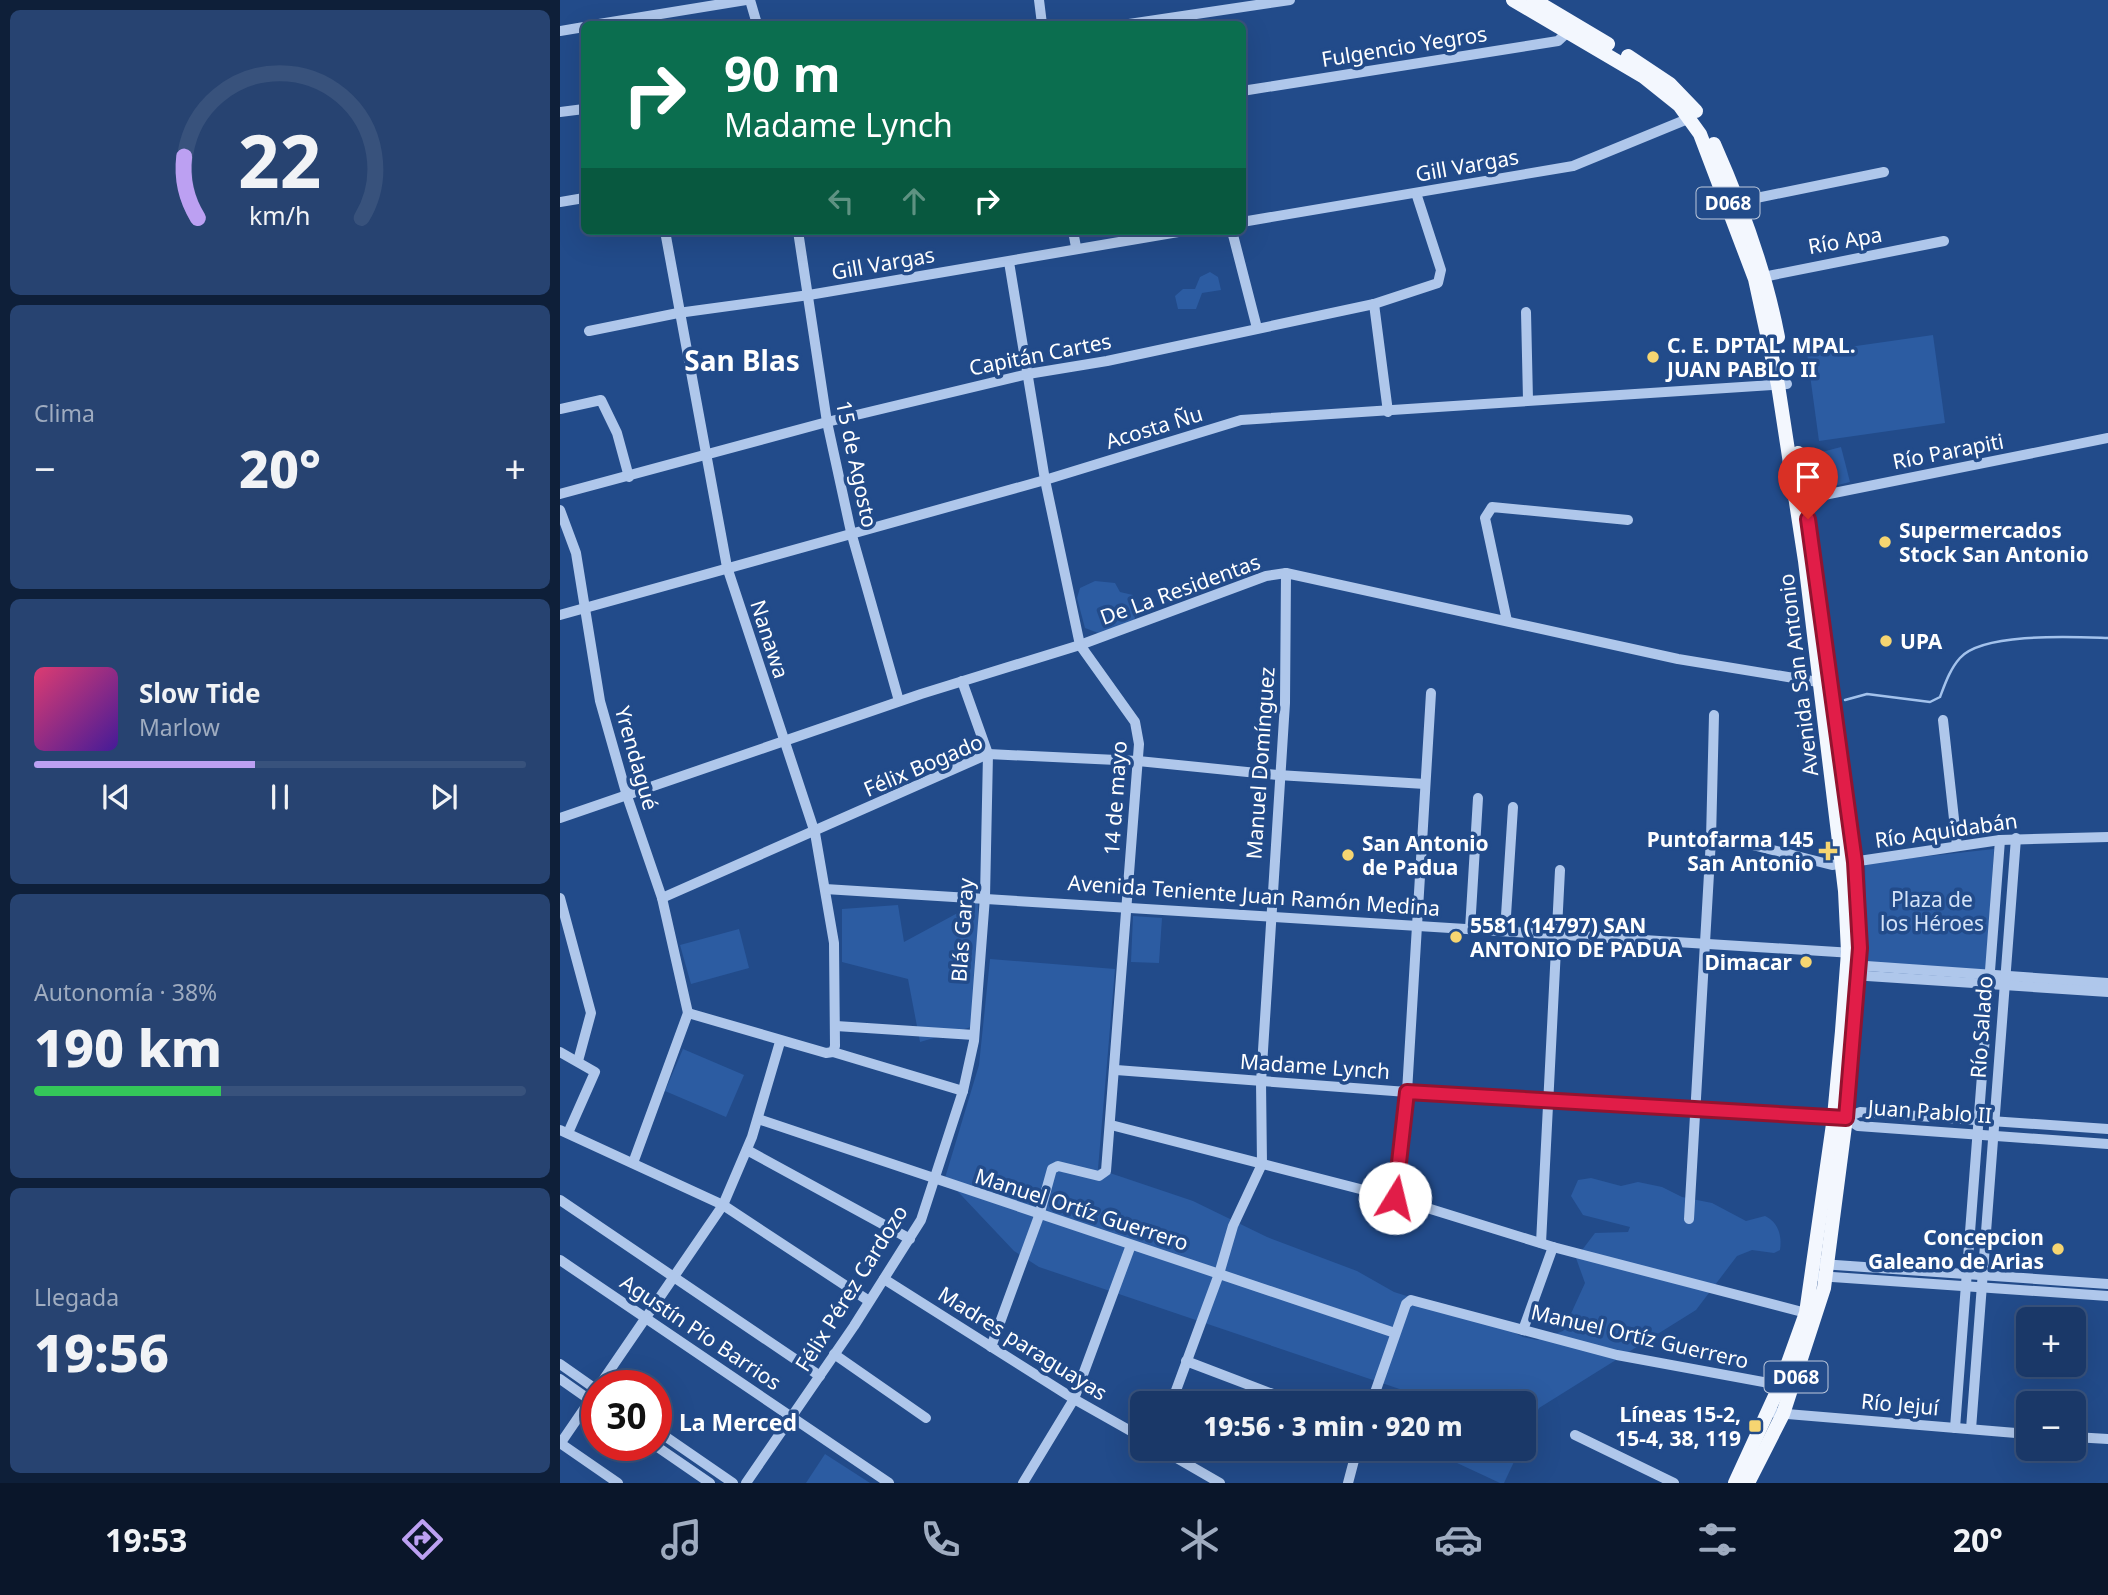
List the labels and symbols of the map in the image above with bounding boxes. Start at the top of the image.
street label: Fulgencio Yegros [1319,19,1489,73]
street label: Gill Vargas [1413,142,1521,188]
road number: D068 [1696,188,1760,218]
street label: Río Apa [1806,220,1884,260]
street label: Gill Vargas [829,240,937,286]
street label: Capitán Cartes [966,326,1114,382]
place label: C. E. DPTAL. MPAL. JUAN PABLO II [1665,331,1856,383]
district label: San Blas [684,341,800,379]
marker: C. E. DPTAL. MPAL. JUAN PABLO II [1645,349,1661,365]
street label: 15 de Agosto [830,398,884,530]
street label: Acosta Ñu [1102,399,1206,455]
street label: Río Parapiti [1890,427,2006,475]
pin [1778,447,1838,519]
place label: Supermercados Stock San Antonio [1899,516,2089,568]
marker: Supermercados Stock San Antonio [1877,534,1893,550]
street label: De La Residentas [1096,547,1264,631]
street label: Avenida San Antonio [1772,572,1824,778]
street label: Nanawa [744,596,796,682]
place label: UPA [1900,627,1943,655]
marker: UPA [1878,633,1894,649]
street label: Manuel Domínguez [1239,666,1281,860]
street label: Yrendagué [609,703,665,813]
street label: Félix Bogado [859,727,987,803]
street label: 14 de mayo [1097,740,1133,856]
street label: Río Aquidabán [1873,806,2019,854]
place label: Puntofarma 145 San Antonio [1647,825,1814,877]
place label: San Antonio de Padua [1362,829,1489,881]
marker: Puntofarma 145 San Antonio [1820,843,1836,859]
marker: San Antonio de Padua [1340,847,1356,863]
street label: Avenida Teniente Juan Ramón Medina [1067,868,1441,922]
street label: Blás Garay [944,877,980,983]
park label: Plaza de los Héroes [1880,885,1984,937]
place label: 5581 (14797) SAN ANTONIO DE PADUA [1470,911,1682,963]
marker: 5581 (14797) SAN ANTONIO DE PADUA [1448,929,1464,945]
place label: Dimacar [1704,948,1793,976]
marker: Dimacar [1798,954,1814,970]
street label: Río Salado [1963,975,1999,1079]
street label: Madame Lynch [1239,1047,1391,1085]
street label: Juan Pablo II [1865,1093,1993,1129]
street label: Manuel Ortíz Guerrero [972,1161,1192,1257]
position arrow [1358,1161,1432,1235]
street label: Félix Pérez Cardozo [788,1199,914,1377]
place label: Concepcion Galeano de Arias [1868,1223,2044,1275]
marker: Concepcion Galeano de Arias [2050,1241,2066,1257]
street label: Agustín Pío Barrios [615,1268,787,1396]
street label: Madres paraguayas [933,1280,1113,1406]
street label: Manuel Ortíz Guerrero [1528,1297,1752,1375]
road number: D068 [1764,1362,1828,1392]
speed limit sign: 30 [581,1370,672,1461]
street label: Río Jejuí [1860,1387,1941,1421]
place label: Líneas 15-2, 15-4, 38, 119 [1615,1400,1741,1452]
district label: La Merced [679,1406,797,1438]
marker: Líneas 15-2, 15-4, 38, 119 [1747,1418,1763,1434]

